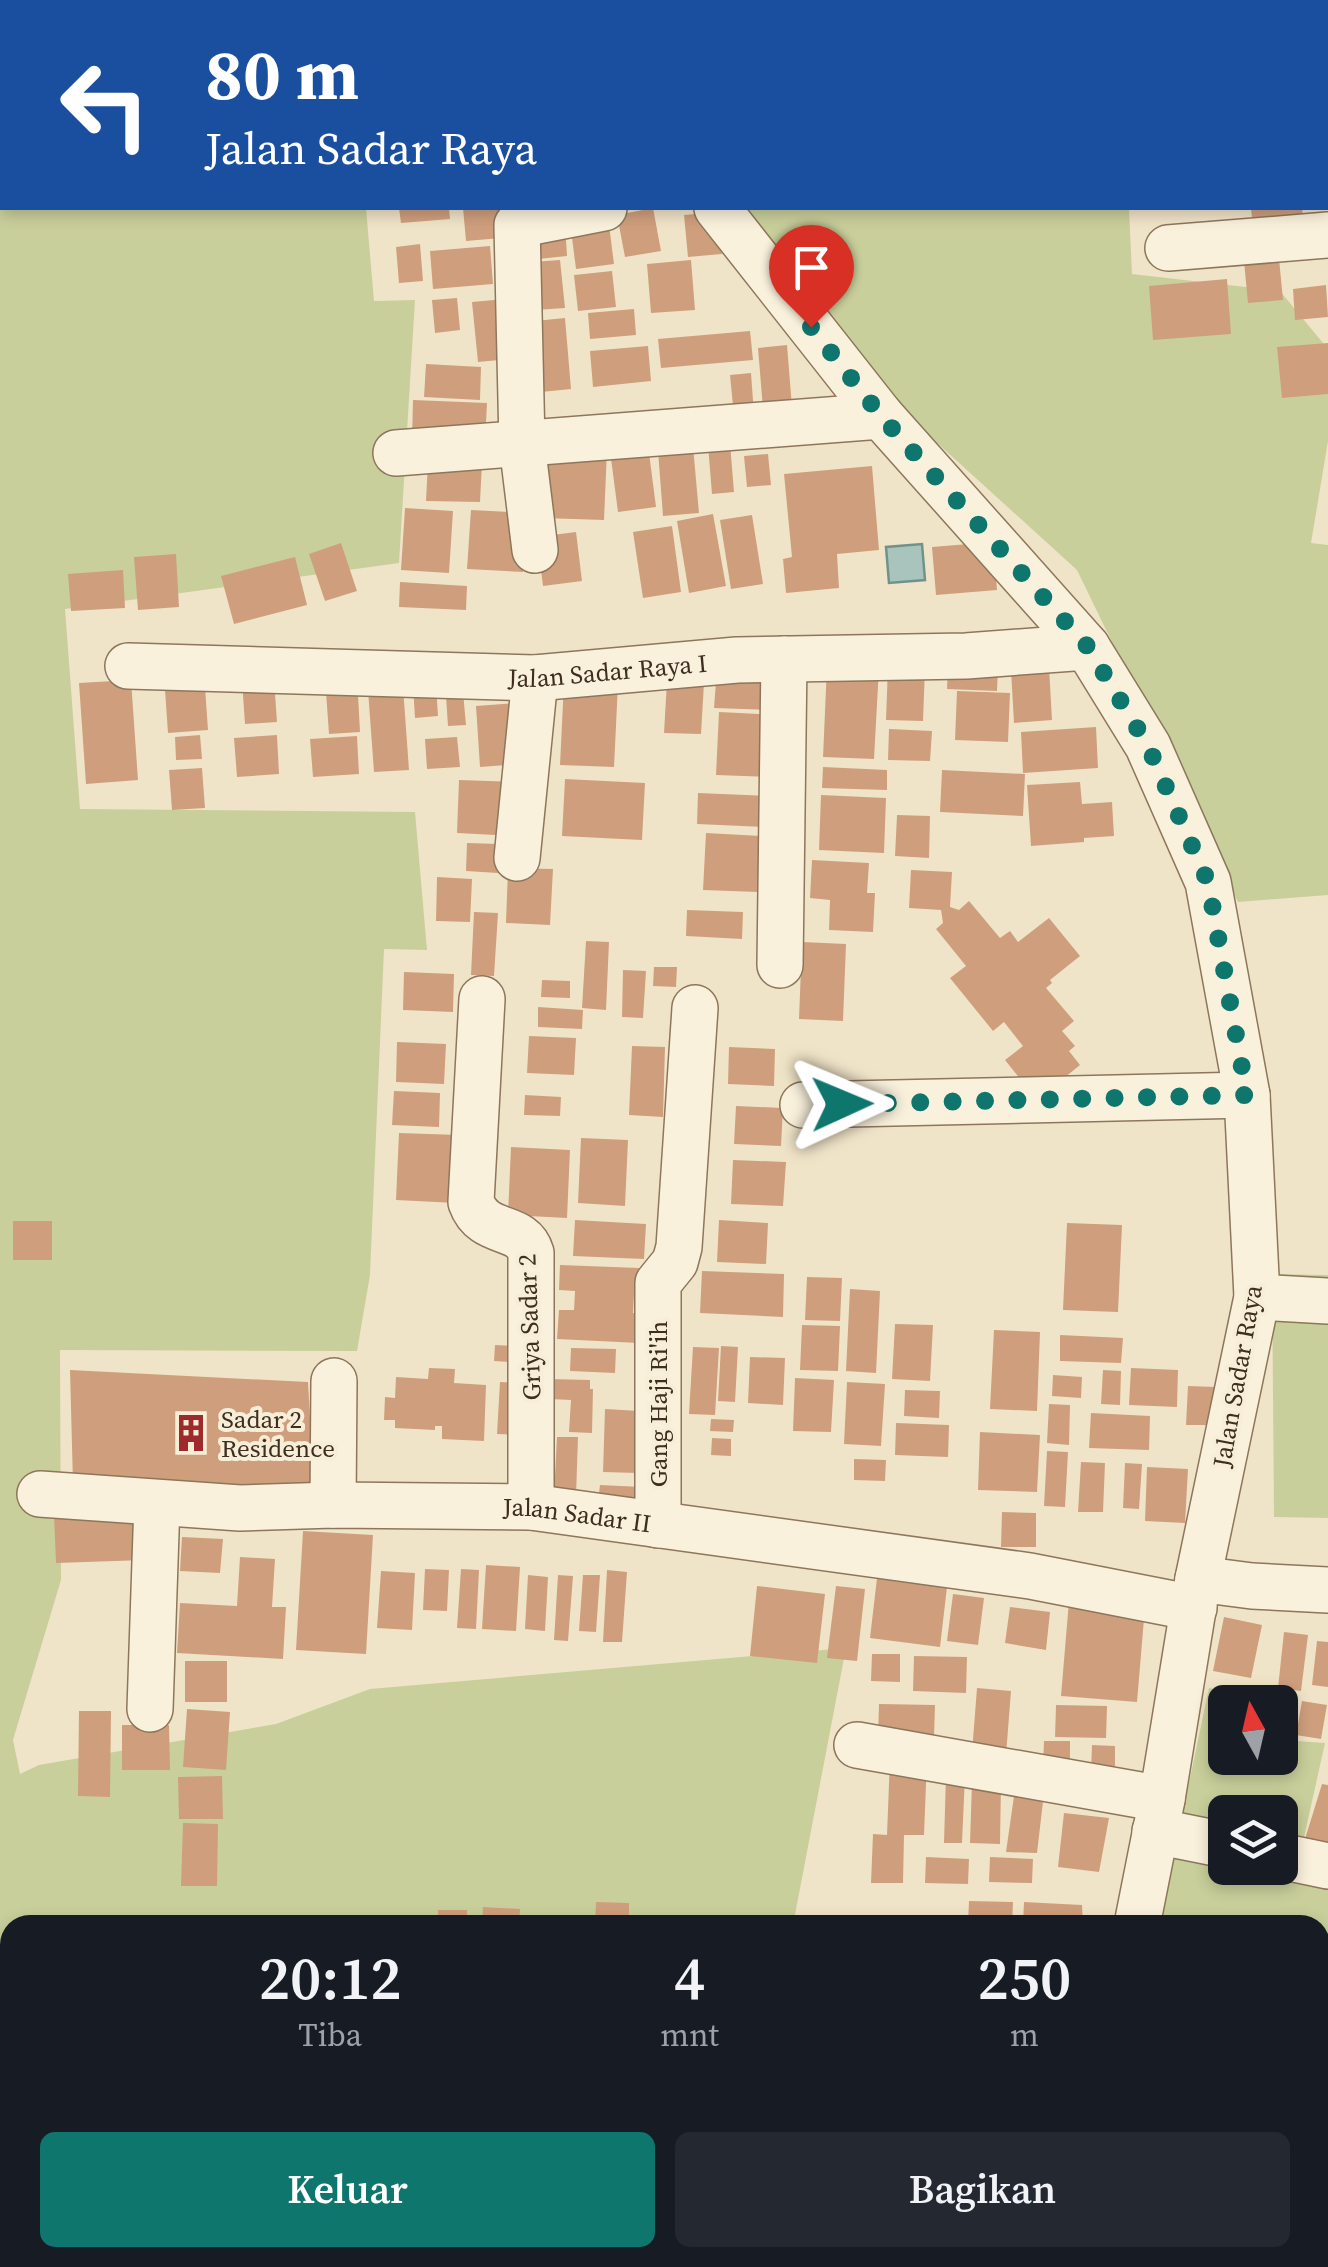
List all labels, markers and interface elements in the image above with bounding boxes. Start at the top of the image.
text: 80 m [205,26,359,122]
icon: left [40,40,170,170]
text: Jalan Sadar Raya [205,117,537,179]
pin [769,225,854,328]
icon: arrive [784,240,839,295]
street label: Jalan Sadar Raya I [506,646,709,695]
position arrow [790,1052,894,1156]
street label: Griya Sadar 2 [509,1253,549,1401]
street label: Jalan Sadar Raya [1204,1282,1270,1471]
street label: Gang Haji Ri'ih [641,1321,675,1487]
place label: Sadar 2 Residence [221,1402,335,1465]
building icon: Sadar 2 Residence [170,1412,212,1454]
street label: Jalan Sadar II [502,1490,653,1540]
north arrow [1208,1685,1298,1775]
map controls [1208,1685,1298,1885]
button: layers [1208,1795,1298,1885]
text: 20:12 [259,1937,402,2019]
text: 4 [674,1937,705,2019]
text: 250 [978,1937,1071,2019]
text: Tiba [298,2013,362,2057]
text: mnt [660,2013,719,2057]
text: m [1010,2013,1039,2057]
button: Keluar [40,2132,655,2247]
button: Bagikan [675,2132,1290,2247]

